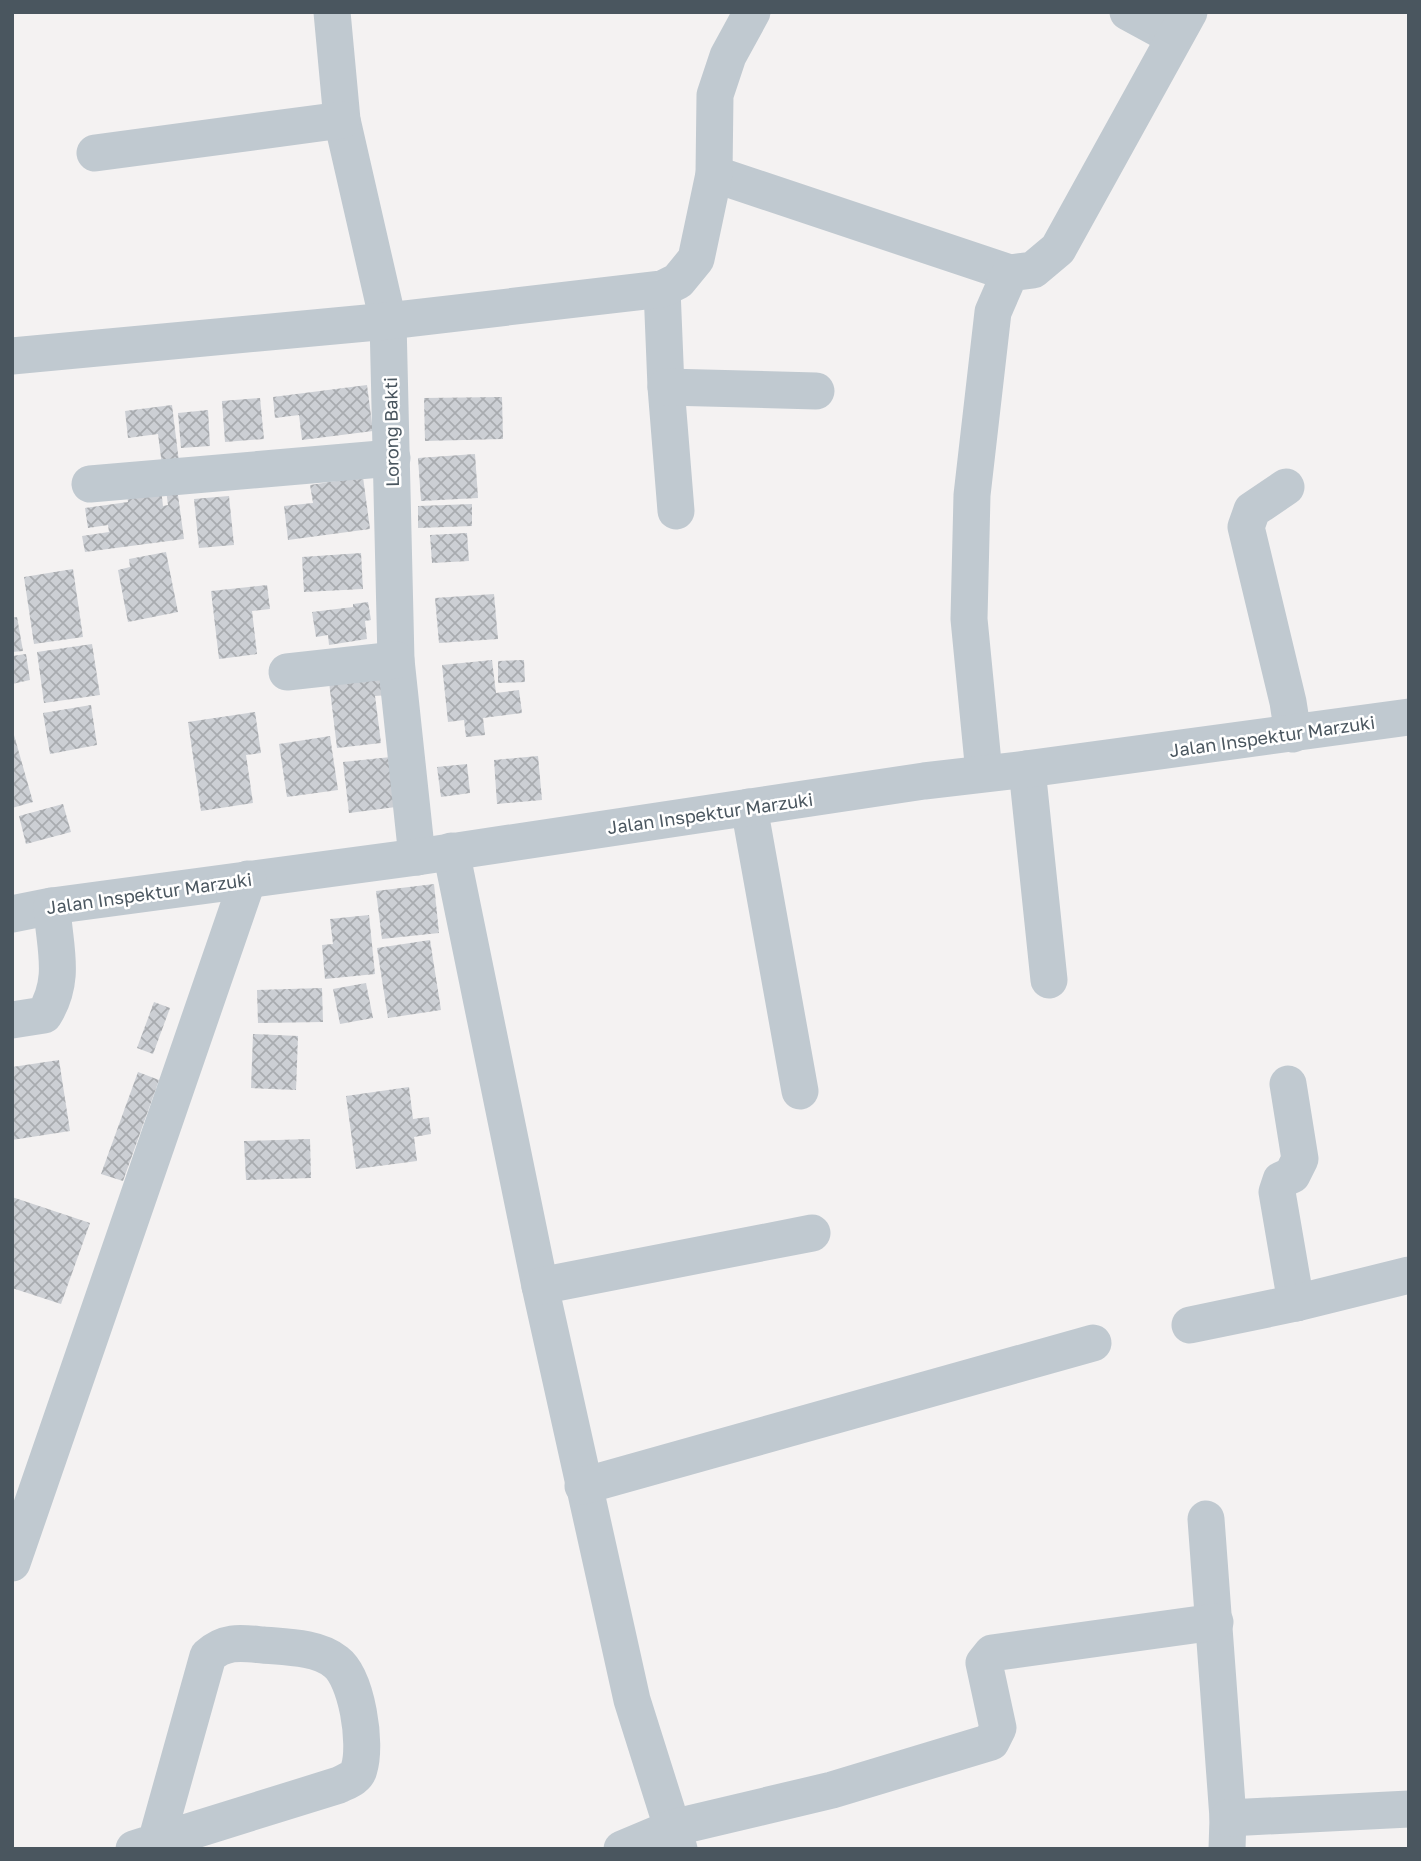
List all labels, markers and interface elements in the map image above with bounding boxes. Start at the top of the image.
street label: Lorong Bakti [379,377,403,487]
street label: Jalan Inspektur Marzuki [1168,711,1376,761]
street label: Jalan Inspektur Marzuki [606,788,814,838]
street label: Jalan Inspektur Marzuki [45,868,253,918]

